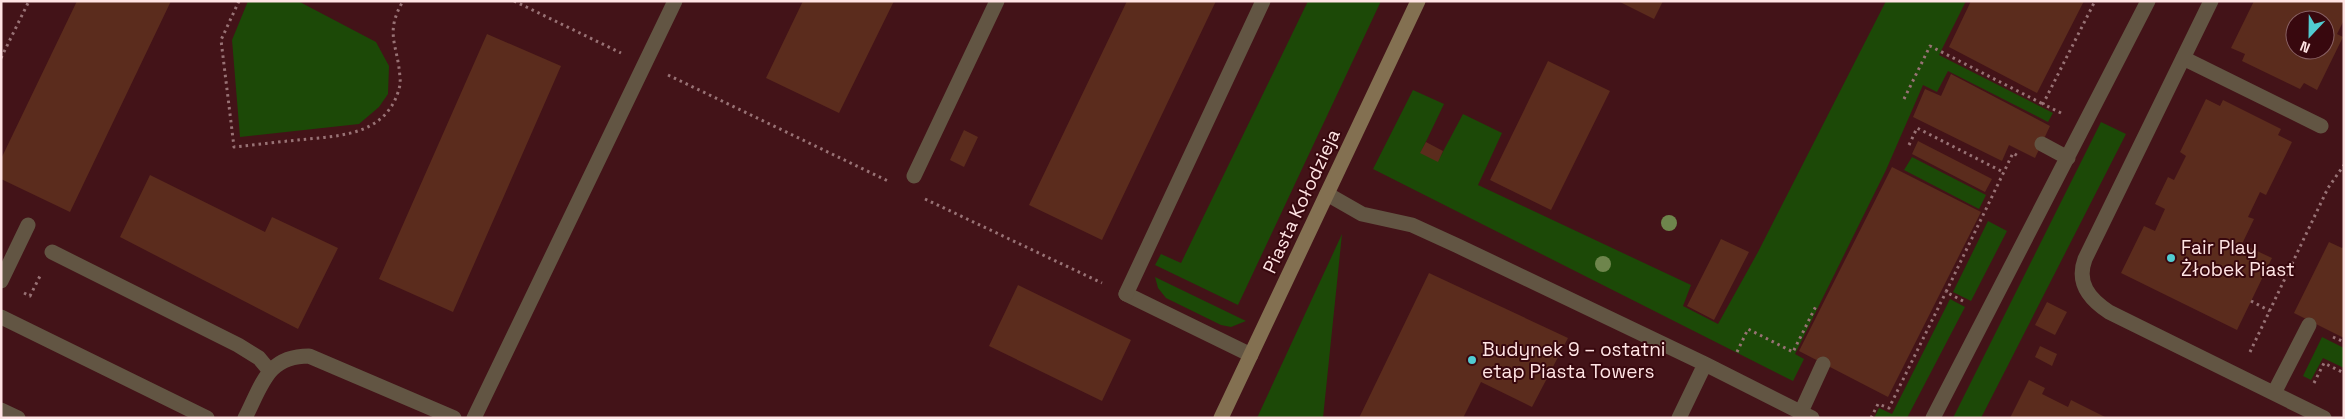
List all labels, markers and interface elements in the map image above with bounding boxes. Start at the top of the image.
north arrow [2285,10,2335,60]
text: N [2297,37,2313,57]
street label: Piasta Kołodzieja [1257,125,1346,277]
place label: Fair Play Żłobek Piast [2181,235,2295,282]
marker: Fair Play Żłobek Piast [2165,252,2177,264]
place label: Budynek 9 – ostatni etap Piasta Towers [1482,337,1665,384]
marker: Budynek 9 – ostatni etap Piasta Towers [1466,354,1478,366]

